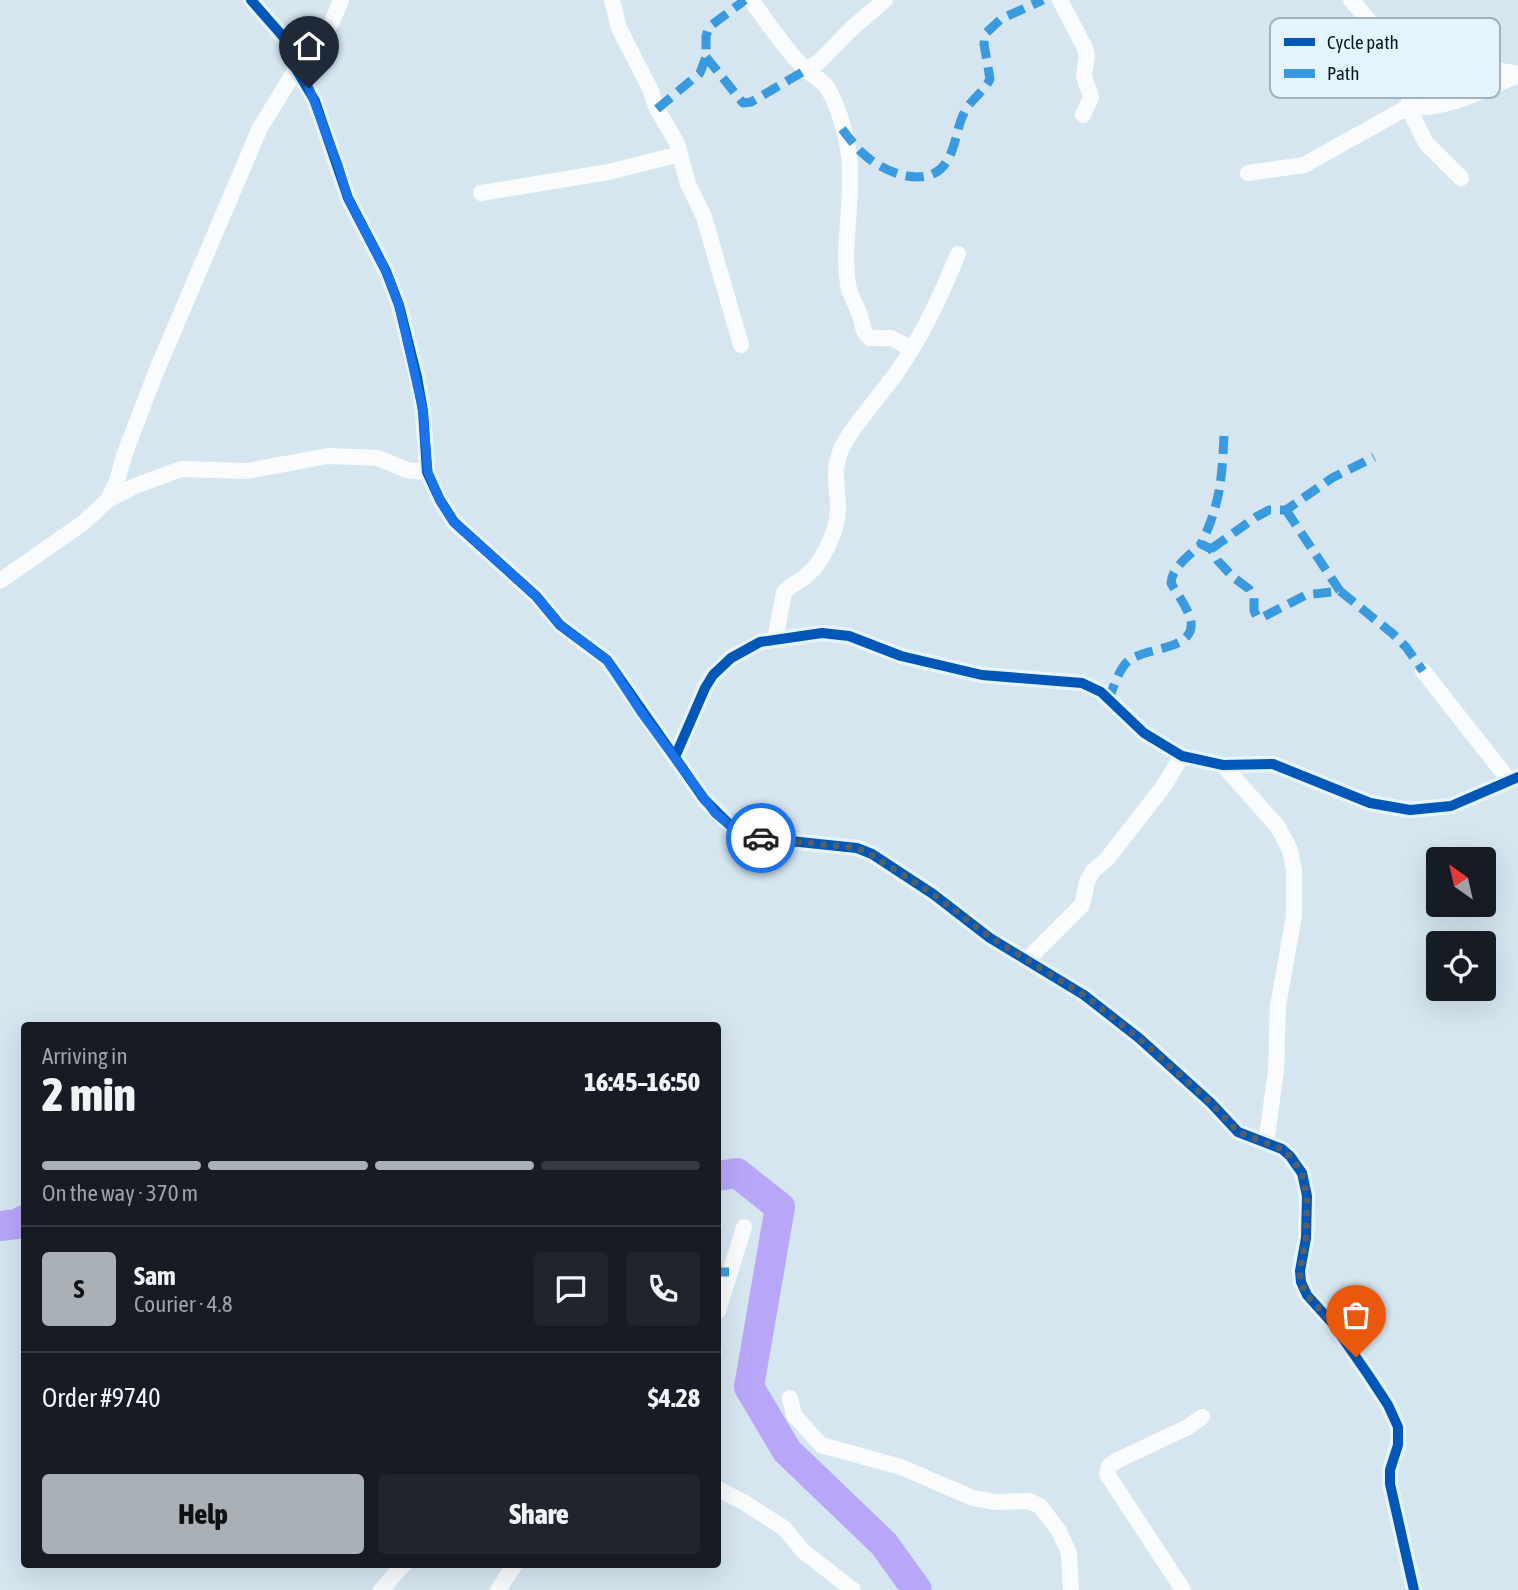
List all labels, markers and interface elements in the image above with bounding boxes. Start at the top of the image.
pin [279,16,339,88]
legend [1270,18,1500,98]
icon: home [290,27,328,65]
text: Cycle path [1327,31,1399,53]
text: Path [1327,62,1359,84]
courier [726,803,796,873]
icon: car [742,819,780,857]
north arrow [1426,847,1496,917]
map controls [1426,847,1496,1001]
button: locate [1426,931,1496,1001]
text: Arriving in [42,1043,128,1069]
text: 16:45–16:50 [584,1067,700,1097]
text: 2 min [42,1068,136,1121]
text: On the way · 370 m [42,1180,198,1206]
button: chat [534,1252,608,1326]
button: phone [626,1252,700,1326]
text: Sam [134,1261,176,1291]
text: S [74,1274,84,1304]
pin [1326,1285,1386,1357]
text: Courier · 4.8 [134,1291,233,1317]
icon: bag [1337,1296,1375,1334]
text: Order #9740 [42,1383,161,1413]
text: $4.28 [648,1383,700,1413]
button: Help [42,1474,364,1554]
button: Share [378,1474,700,1554]

